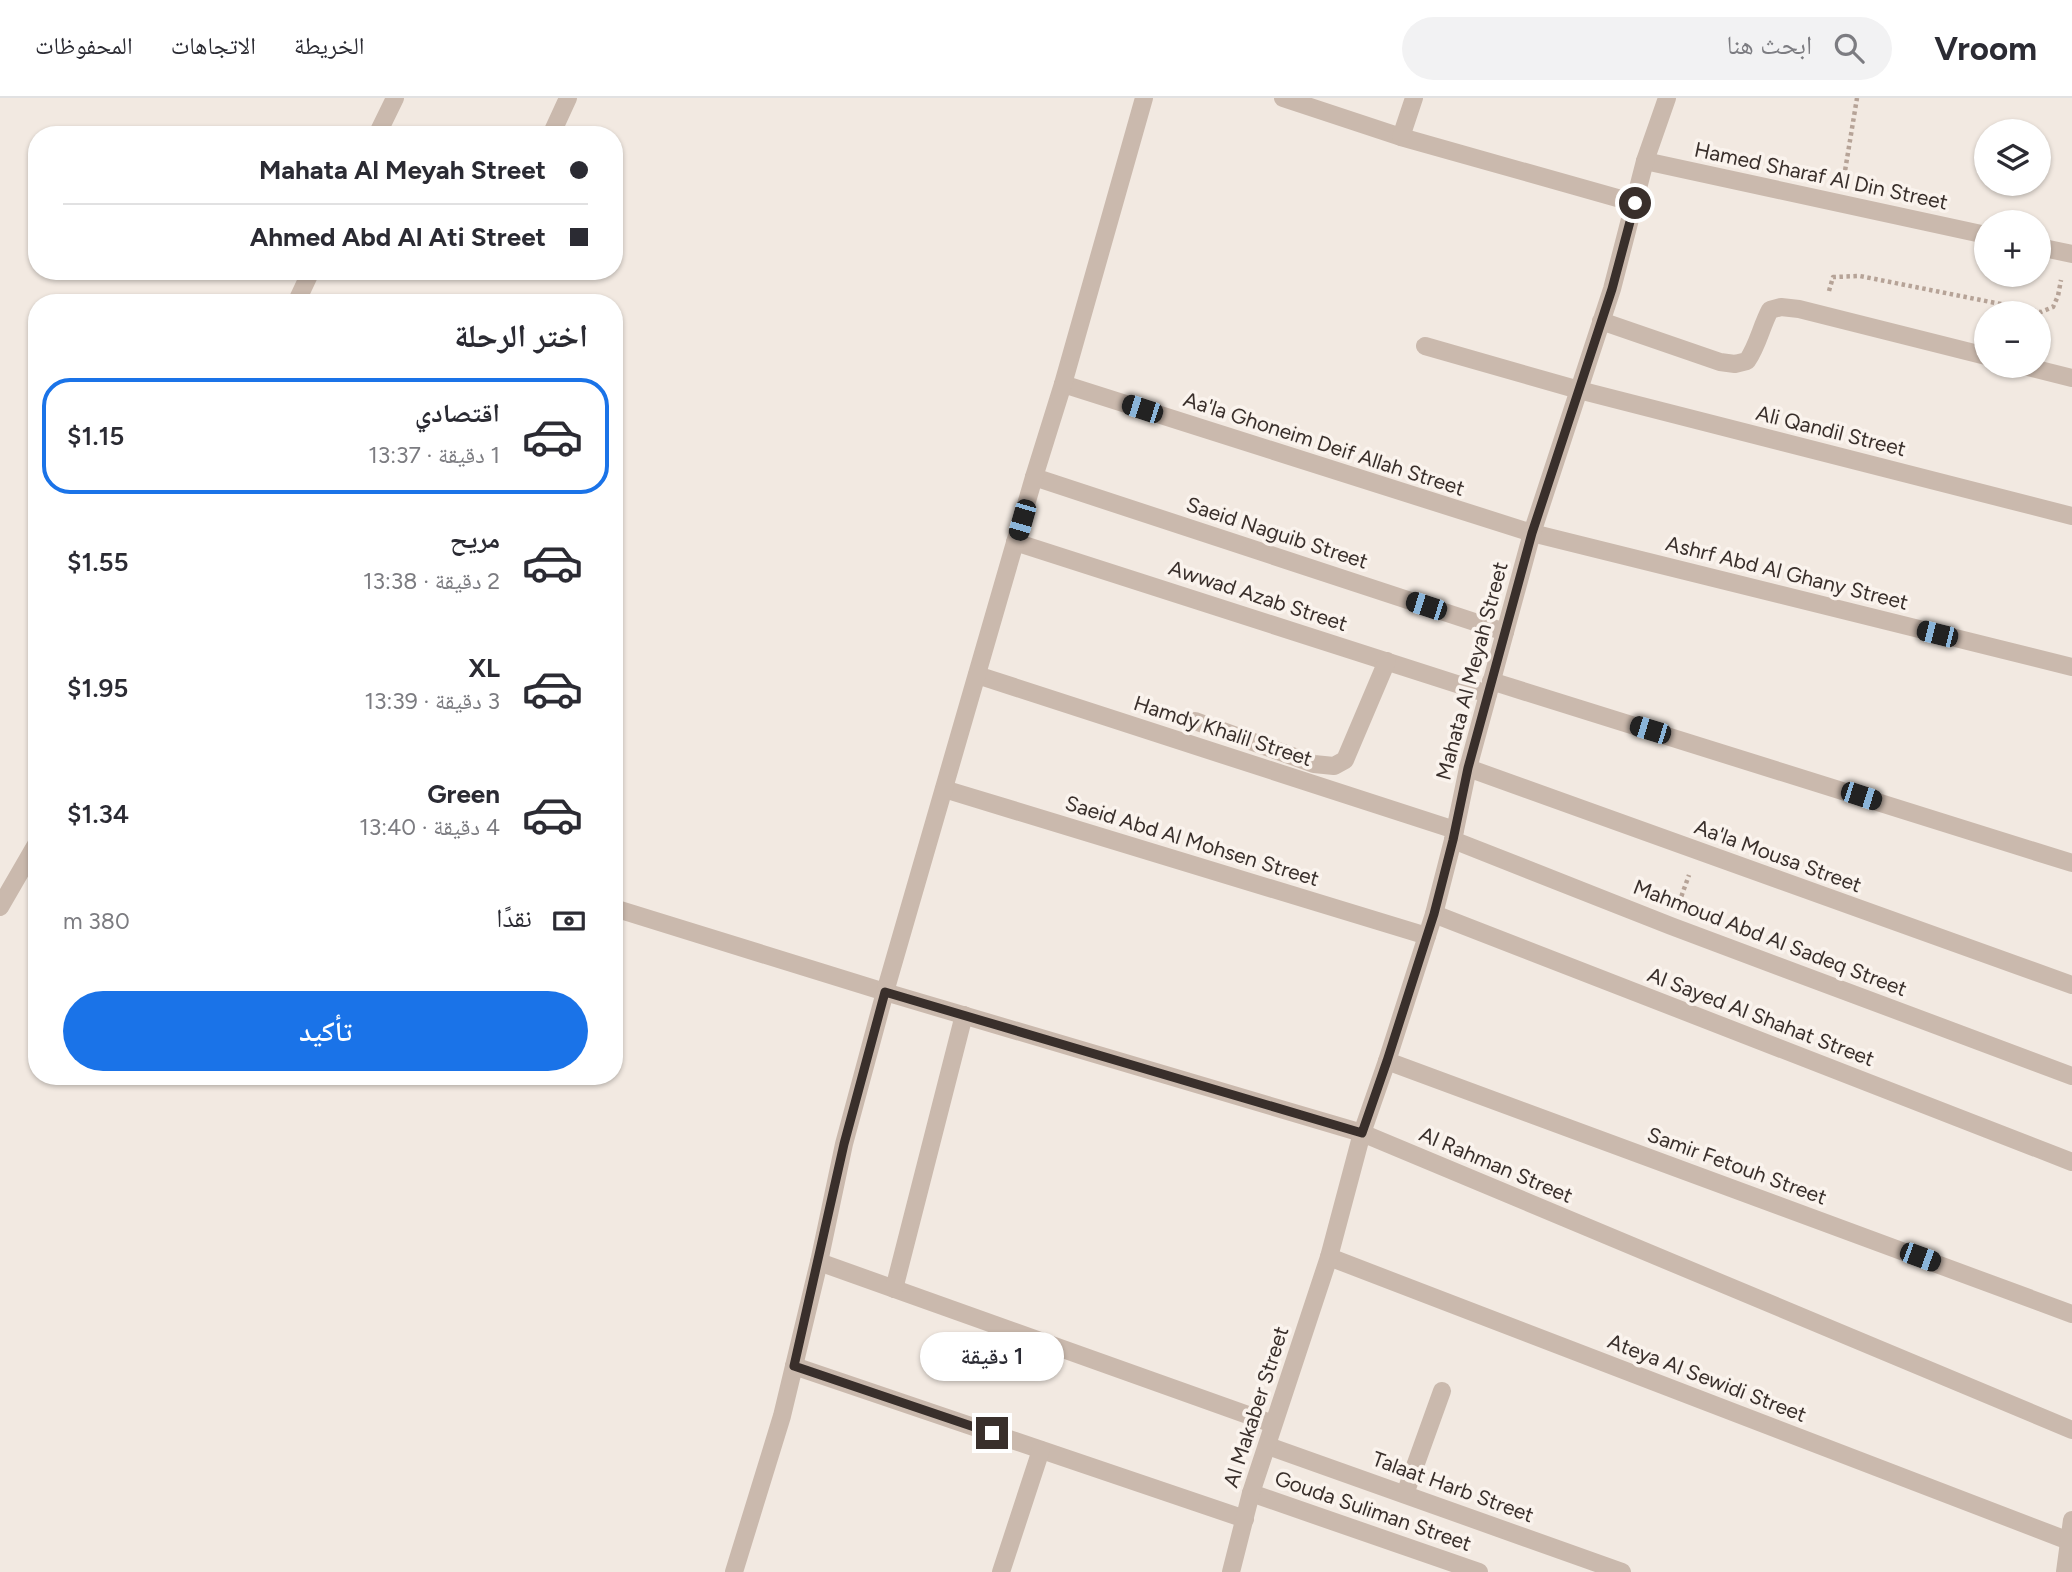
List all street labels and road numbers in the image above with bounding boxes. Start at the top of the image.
street label: Hamed Sharaf Al Din Street [1692,136,1950,215]
street label: Aa'la Ghoneim Deif Allah Street [1180,386,1468,501]
street label: Ali Qandil Street [1754,400,1909,461]
street label: Saeid Naguib Street [1183,491,1371,574]
street label: Ashrf Abd Al Ghany Street [1663,530,1911,615]
street label: Awwad Azab Street [1166,555,1351,636]
street label: Mahata Al Meyah Street [1430,559,1513,783]
street label: Hamdy Khalil Street [1131,690,1316,771]
street label: Saeid Abd Al Mohsen Street [1062,790,1322,891]
street label: Aa'la Mousa Street [1691,814,1865,897]
street label: Mahmoud Abd Al Sadeq Street [1630,874,1911,1001]
street label: Al Sayed Al Shahat Street [1644,962,1878,1071]
street label: Al Rahman Street [1416,1121,1577,1208]
street label: Samir Fetouh Street [1644,1121,1830,1210]
street label: Al Makaber Street [1218,1323,1293,1491]
street label: Ateya Al Sewidi Street [1604,1328,1810,1427]
street label: Talaat Harb Street [1369,1446,1537,1527]
street label: Gouda Suliman Street [1271,1465,1475,1556]

